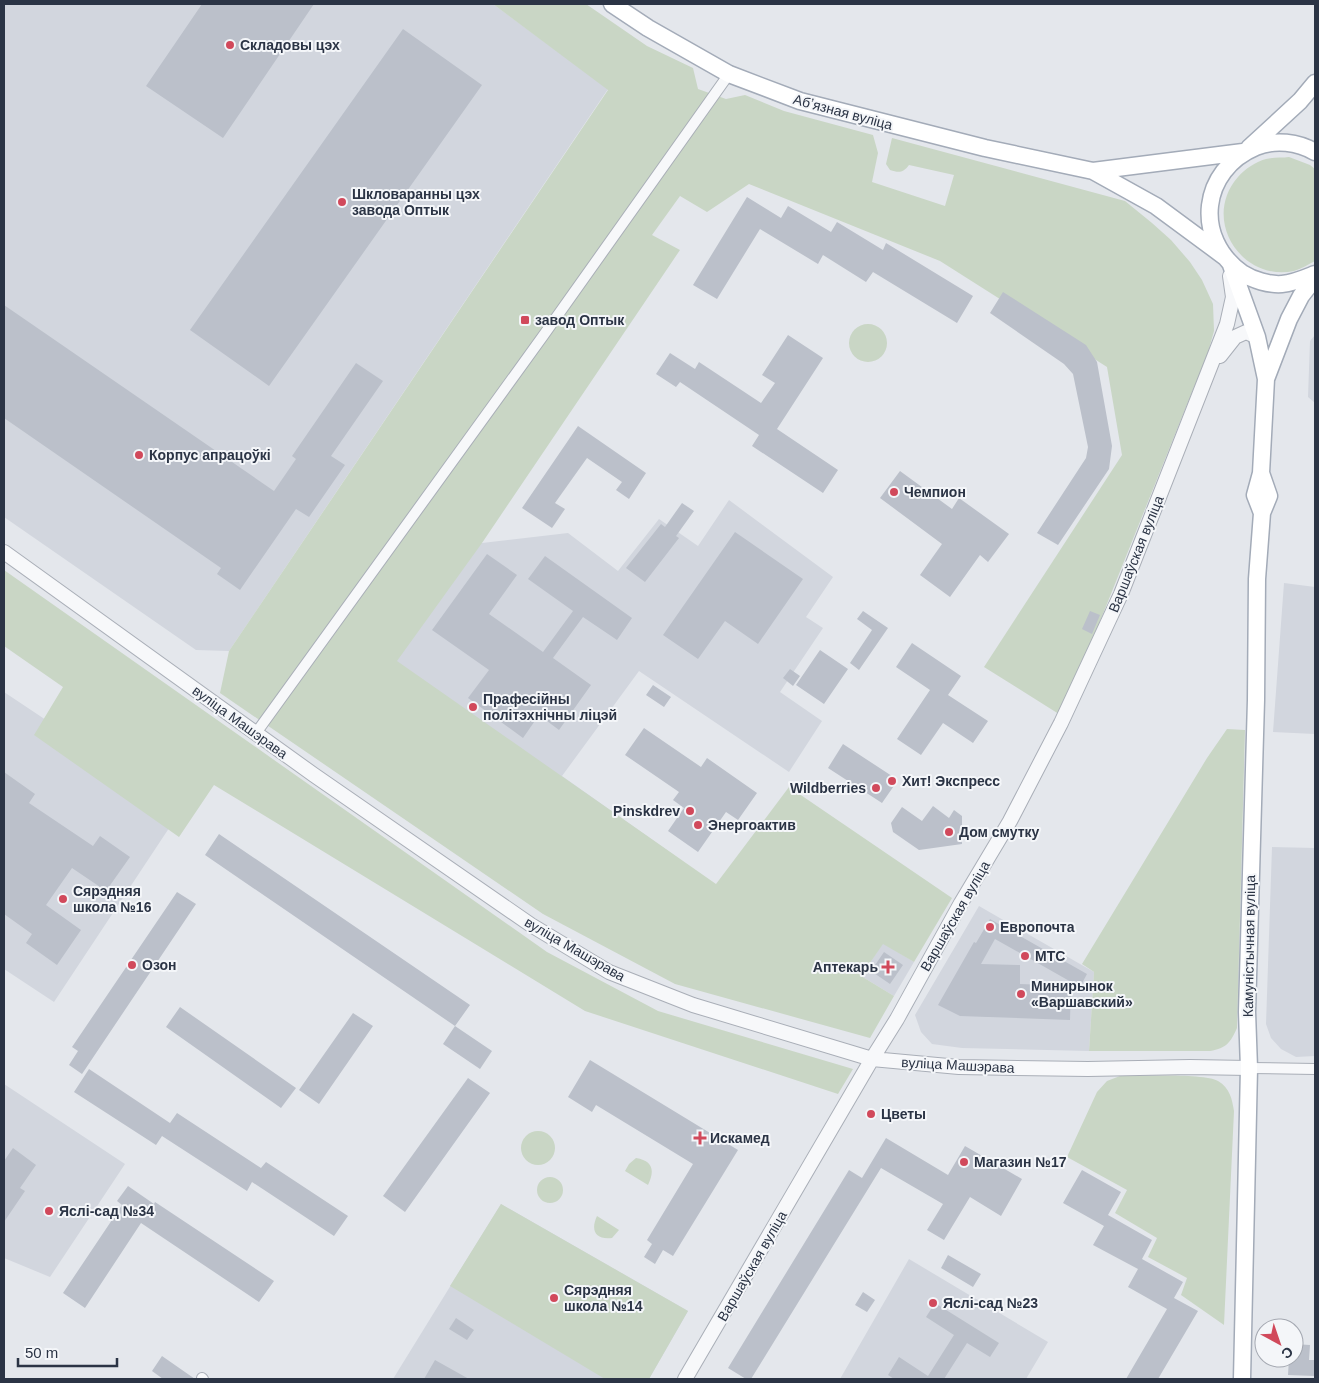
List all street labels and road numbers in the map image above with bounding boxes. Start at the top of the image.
street label: Абʼязная вуліца [791,91,895,133]
street label: Варшаўская вуліца [1105,493,1167,615]
street label: вуліца Машэрава [189,682,291,762]
street label: Варшаўская вуліца [917,858,993,974]
street label: Камуністычная вуліца [1240,875,1258,1017]
street label: вуліца Машэрава [522,914,628,984]
street label: вуліца Машэрава [901,1054,1015,1076]
street label: Варшаўская вуліца [714,1208,790,1324]

